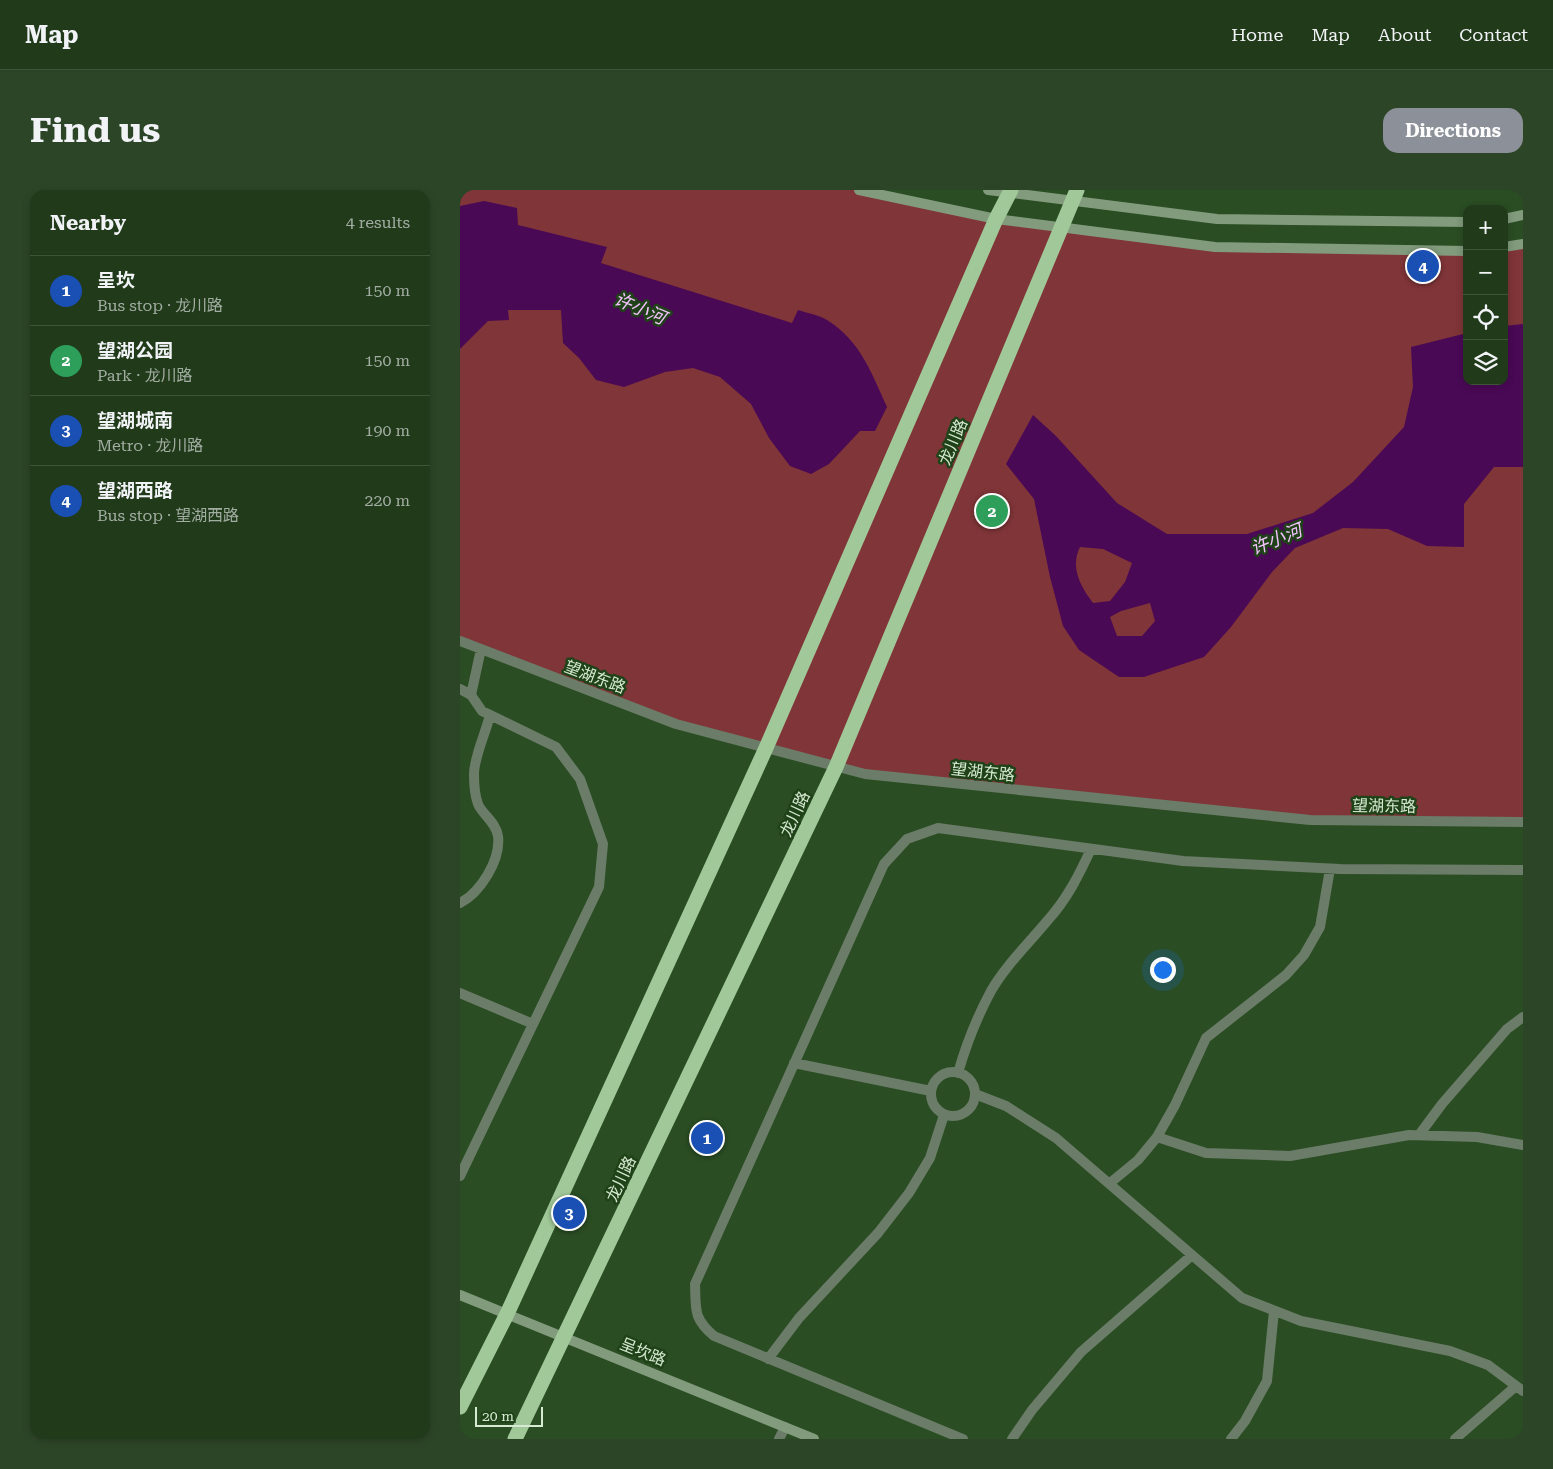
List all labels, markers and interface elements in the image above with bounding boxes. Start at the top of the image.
text: Map [25,21,79,49]
text: Home [1231,24,1283,45]
text: Map [1311,24,1350,45]
text: About [1378,24,1431,45]
text: Contact [1459,24,1528,45]
button: Directions [1383,108,1523,153]
text: Find us [30,110,160,151]
map controls [1463,205,1508,385]
button: + [1463,205,1508,250]
text: Nearby [50,211,126,235]
text: 4 results [346,213,410,232]
pin: 4 [1407,247,1439,285]
button: − [1463,250,1508,295]
text: 呈坎 [97,269,135,292]
text: 1 [62,281,70,300]
text: 150 m [364,281,410,300]
water label: 许小河 [611,288,672,329]
button: locate [1463,295,1508,340]
text: Bus stop · 龙川路 [97,296,223,315]
text: 望湖公园 [97,339,173,362]
button: layers [1463,340,1508,385]
text: 2 [62,351,70,370]
text: 150 m [364,351,410,370]
text: Park · 龙川路 [97,366,192,385]
text: 望湖城南 [97,409,173,432]
street label: 龙川路 [935,416,971,468]
text: 3 [62,421,70,440]
text: 190 m [364,421,410,440]
text: Metro · 龙川路 [97,436,203,455]
text: 望湖西路 [97,479,173,502]
text: 4 [62,491,70,510]
text: 220 m [364,491,410,510]
pin: 2 [976,492,1008,530]
text: Bus stop · 望湖西路 [97,506,239,525]
water label: 许小河 [1247,518,1308,559]
street label: 望湖东路 [562,657,628,697]
street label: 望湖东路 [950,759,1016,785]
street label: 龙川路 [776,788,814,840]
street label: 望湖东路 [1352,796,1416,816]
your location [1150,957,1176,983]
pin: 1 [691,1119,723,1157]
street label: 龙川路 [602,1153,640,1205]
pin: 3 [553,1194,585,1232]
street label: 呈坎路 [617,1334,669,1370]
scale bar [475,1404,542,1427]
text: 20 m [482,1408,514,1424]

